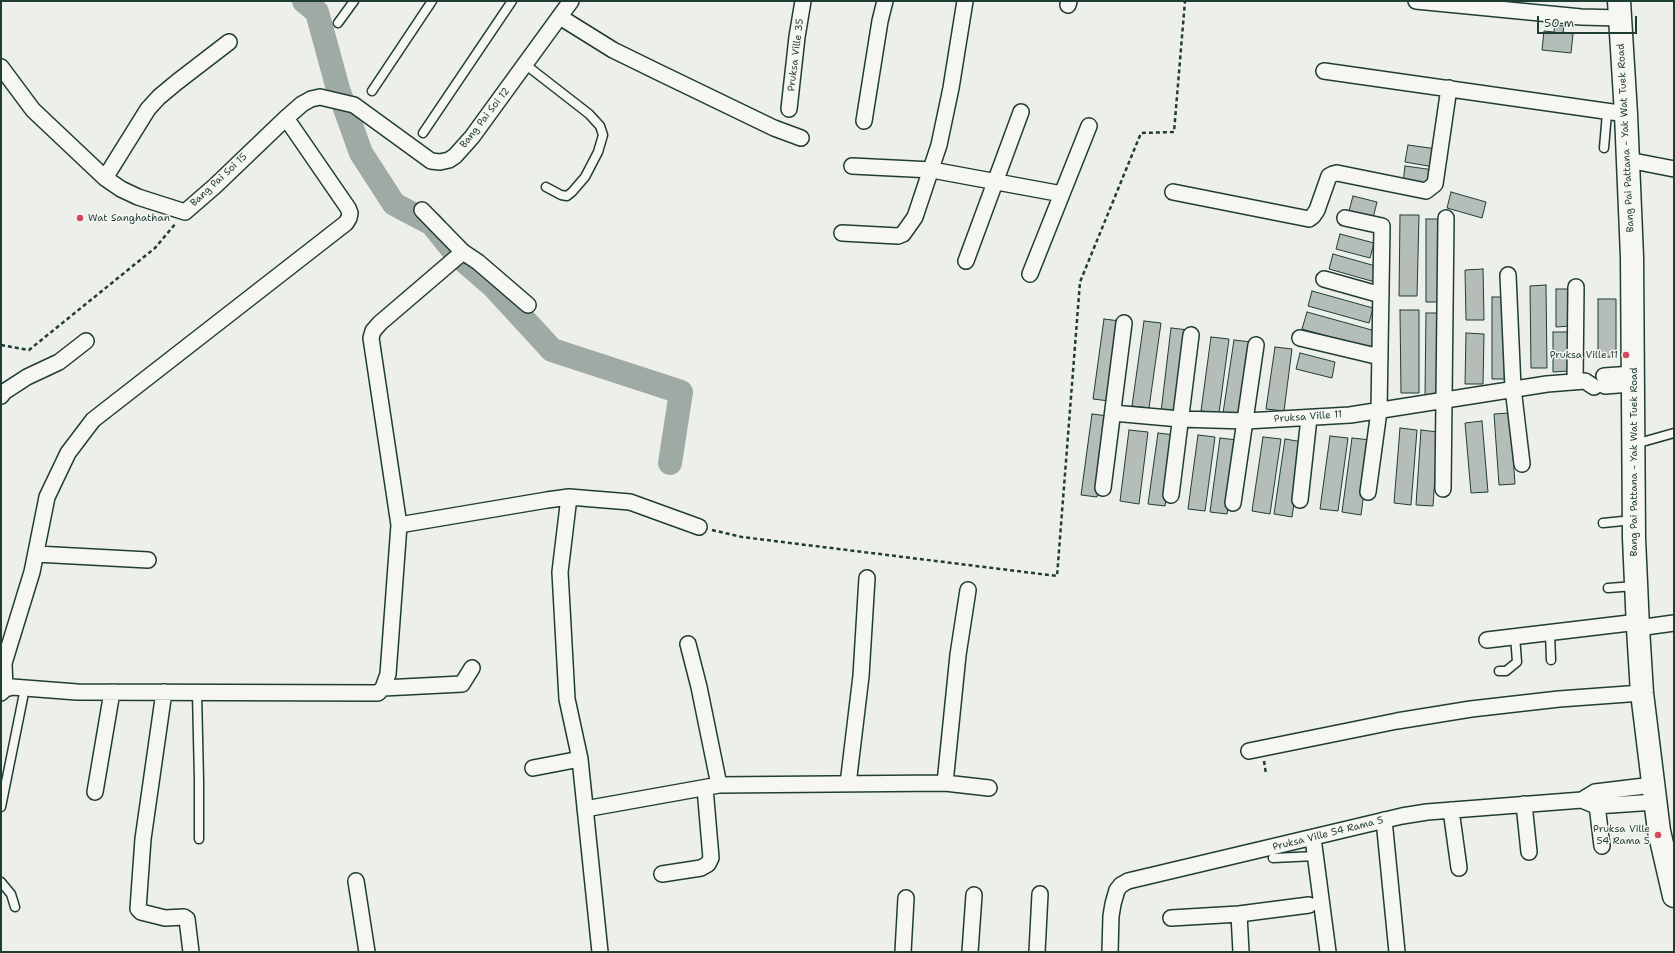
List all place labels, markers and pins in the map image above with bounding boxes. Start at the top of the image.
place label: Wat Sanghathan [88,212,170,224]
marker: Wat Sanghathan [75,213,85,223]
place label: Pruksa Ville 11 [1550,349,1618,361]
marker: Pruksa Ville 11 [1621,350,1631,360]
place label: Pruksa Ville 54 Rama 5 [1593,823,1650,846]
marker: Pruksa Ville 54 Rama 5 [1653,830,1663,840]

